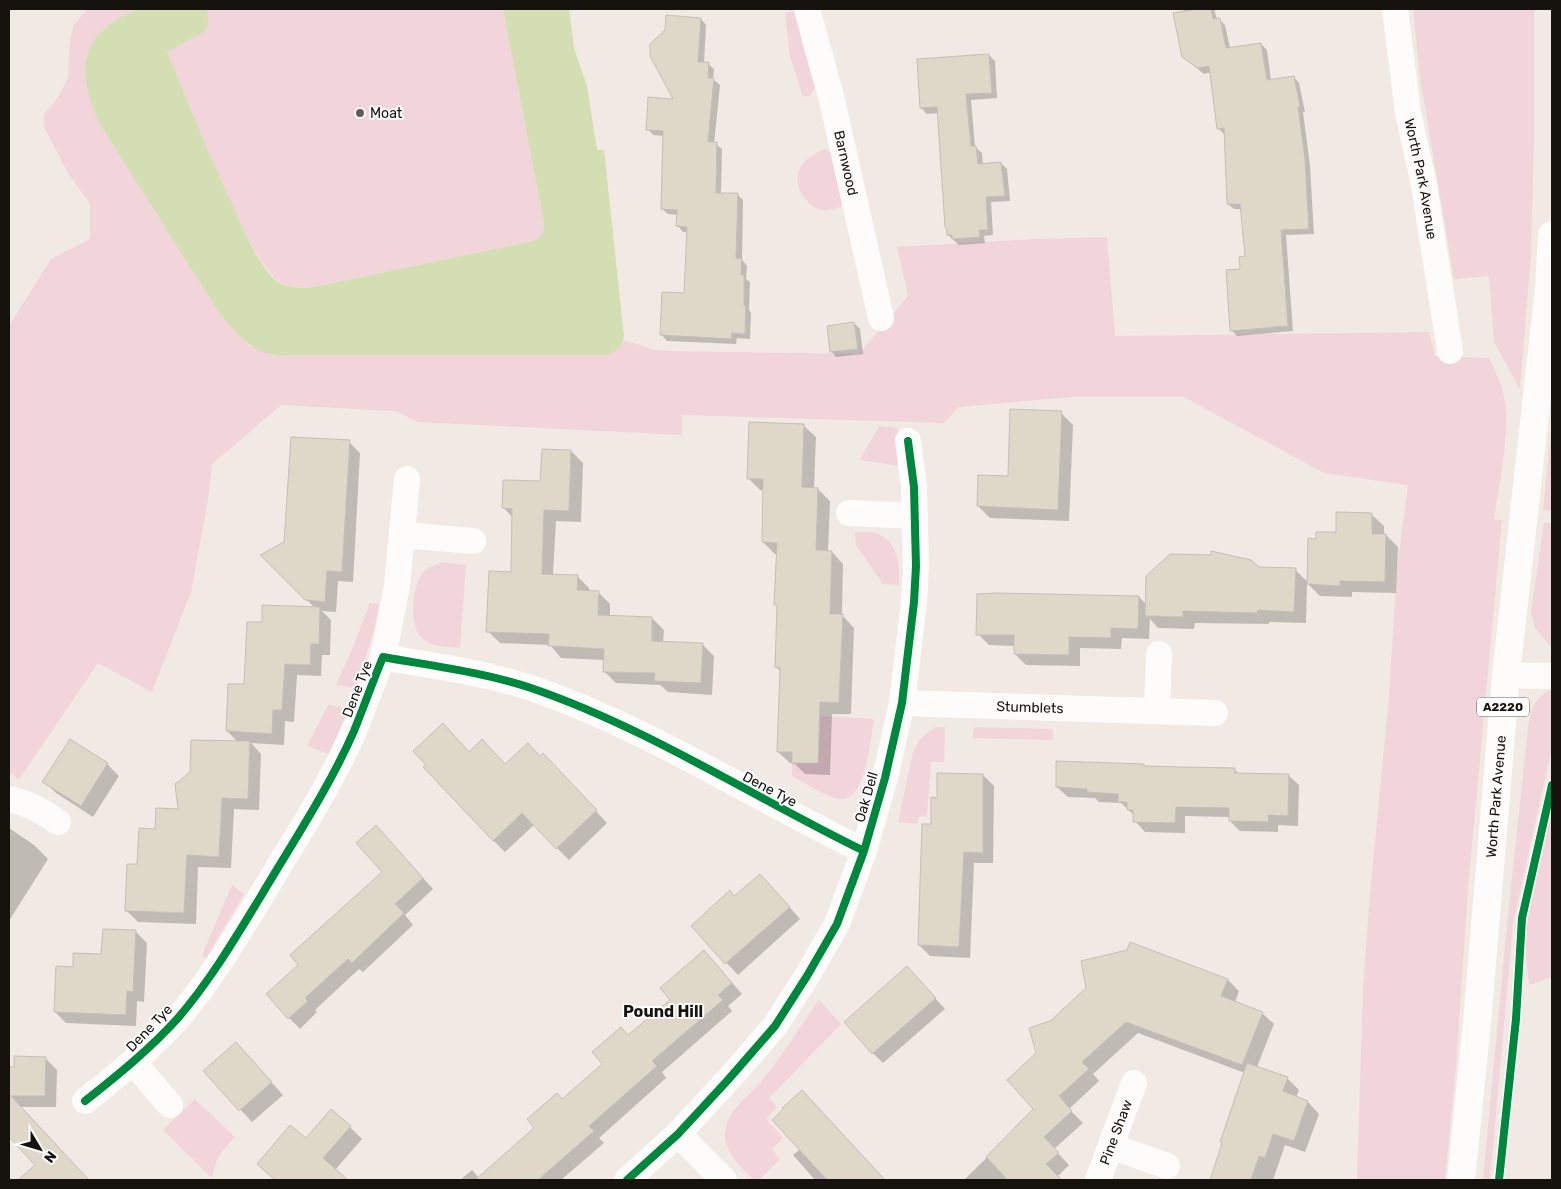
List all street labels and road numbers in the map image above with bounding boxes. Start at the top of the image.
street label: Worth Park Avenue [1400,117,1440,241]
street label: Barnwood [830,129,861,197]
street label: Dene Tye [339,658,376,720]
street label: Stumblets [996,698,1064,717]
road number: A2220 [1477,698,1529,716]
street label: Worth Park Avenue [1483,735,1510,859]
street label: Dene Tye [740,768,800,811]
street label: Oak Dell [851,770,882,824]
street label: Dene Tye [123,1001,176,1056]
street label: Pine Shaw [1096,1097,1136,1167]

